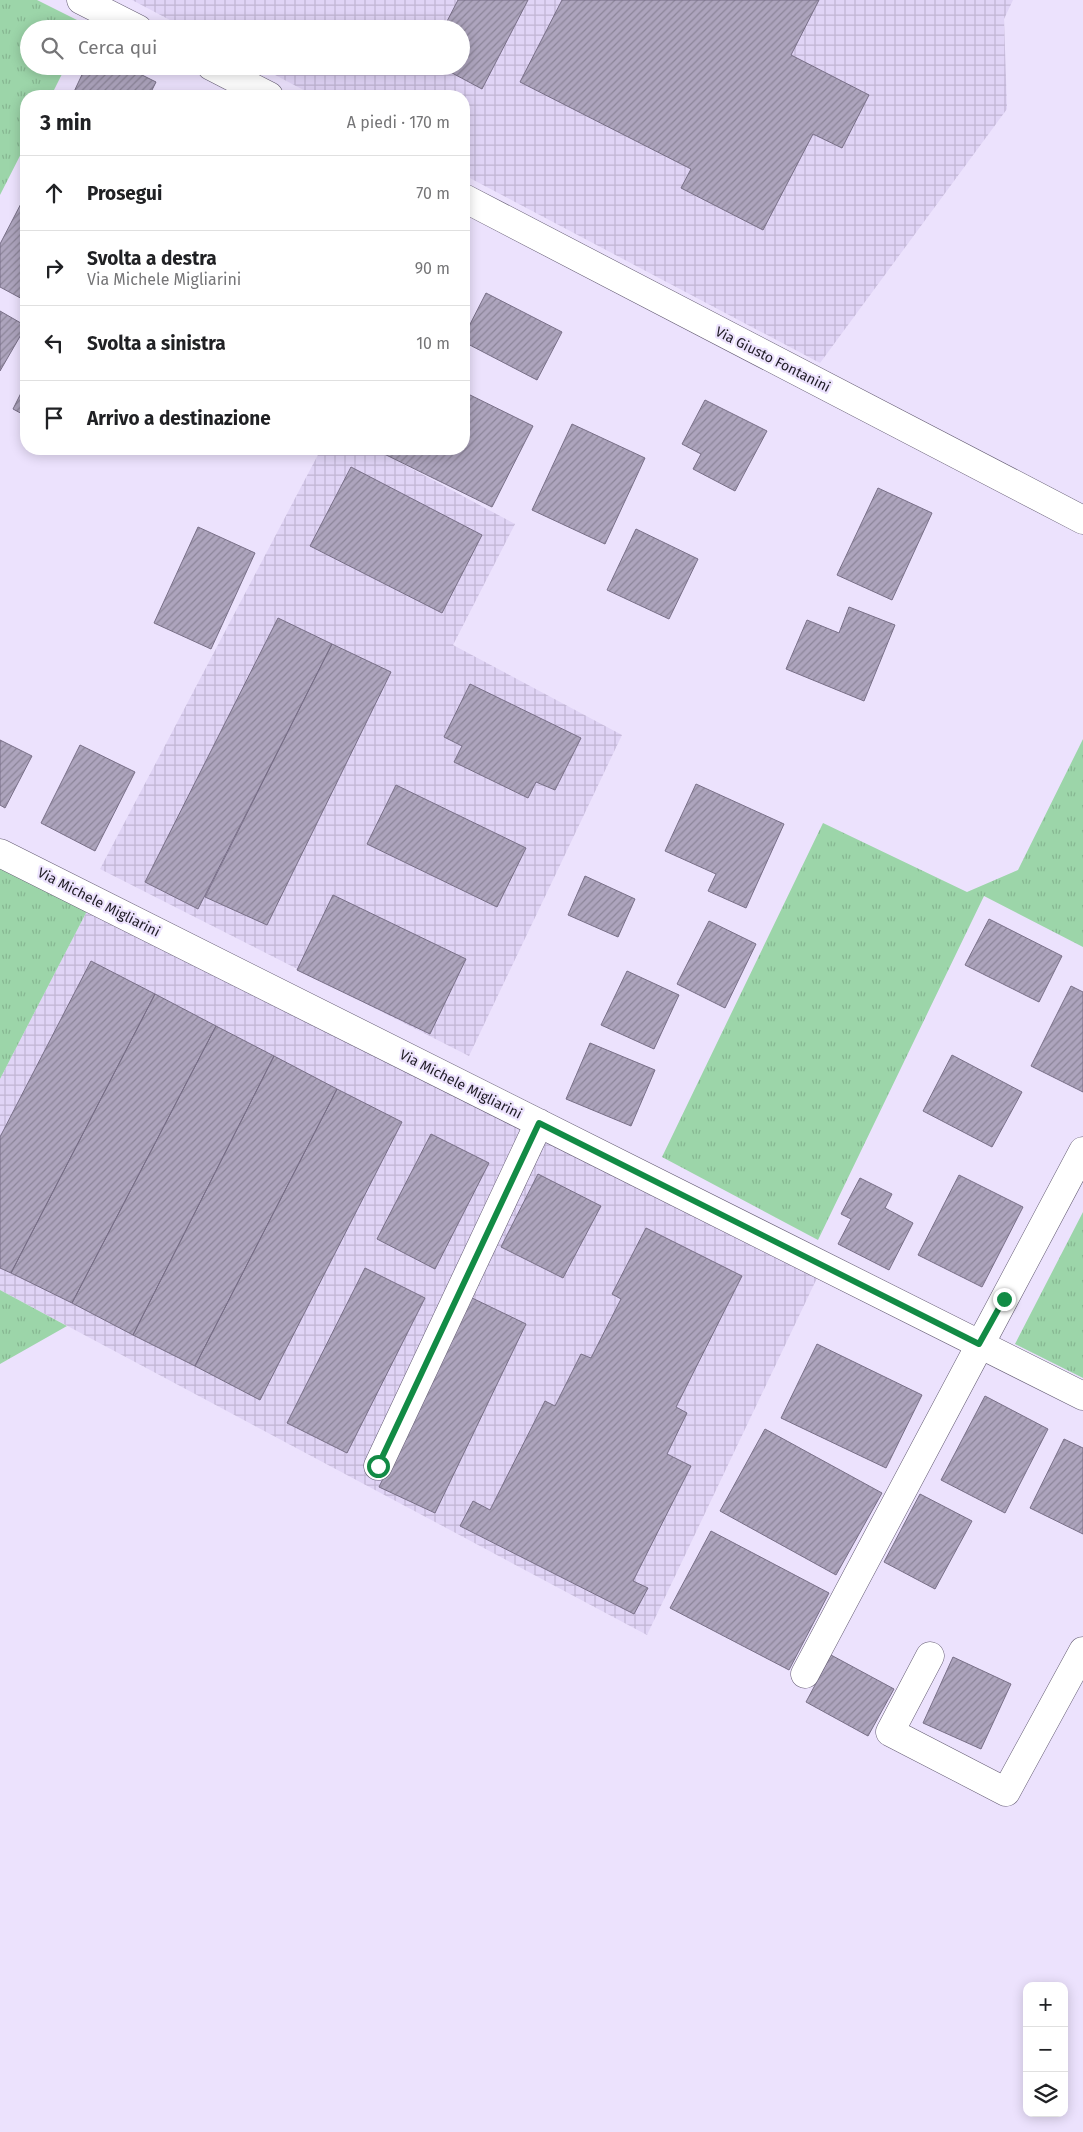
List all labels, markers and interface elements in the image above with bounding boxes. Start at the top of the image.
search box [20,20,470,75]
icon: search [38,34,66,62]
text: Cerca qui [78,36,157,59]
text: 3 min [40,110,92,136]
text: A piedi · 170 m [347,113,450,132]
icon: ahead [40,179,68,207]
text: Prosegui [87,182,162,205]
text: 70 m [416,184,450,203]
text: Svolta a destra [87,247,217,270]
icon: right [40,254,68,282]
text: 90 m [415,259,450,278]
text: Via Michele Migliarini [87,270,241,289]
street label: Via Giusto Fontanini [712,323,833,396]
icon: left [40,329,68,357]
text: Svolta a sinistra [87,332,226,355]
text: 10 m [416,334,450,353]
icon: arrive [40,404,68,432]
text: Arrivo a destinazione [87,407,271,430]
street label: Via Michele Migliarini [35,864,163,941]
street label: Via Michele Migliarini [397,1046,525,1123]
route end [993,1288,1016,1311]
route start [367,1455,390,1478]
map controls [1023,1982,1068,2117]
button: + [1023,1982,1068,2027]
button: − [1023,2027,1068,2072]
button: layers [1023,2072,1068,2117]

